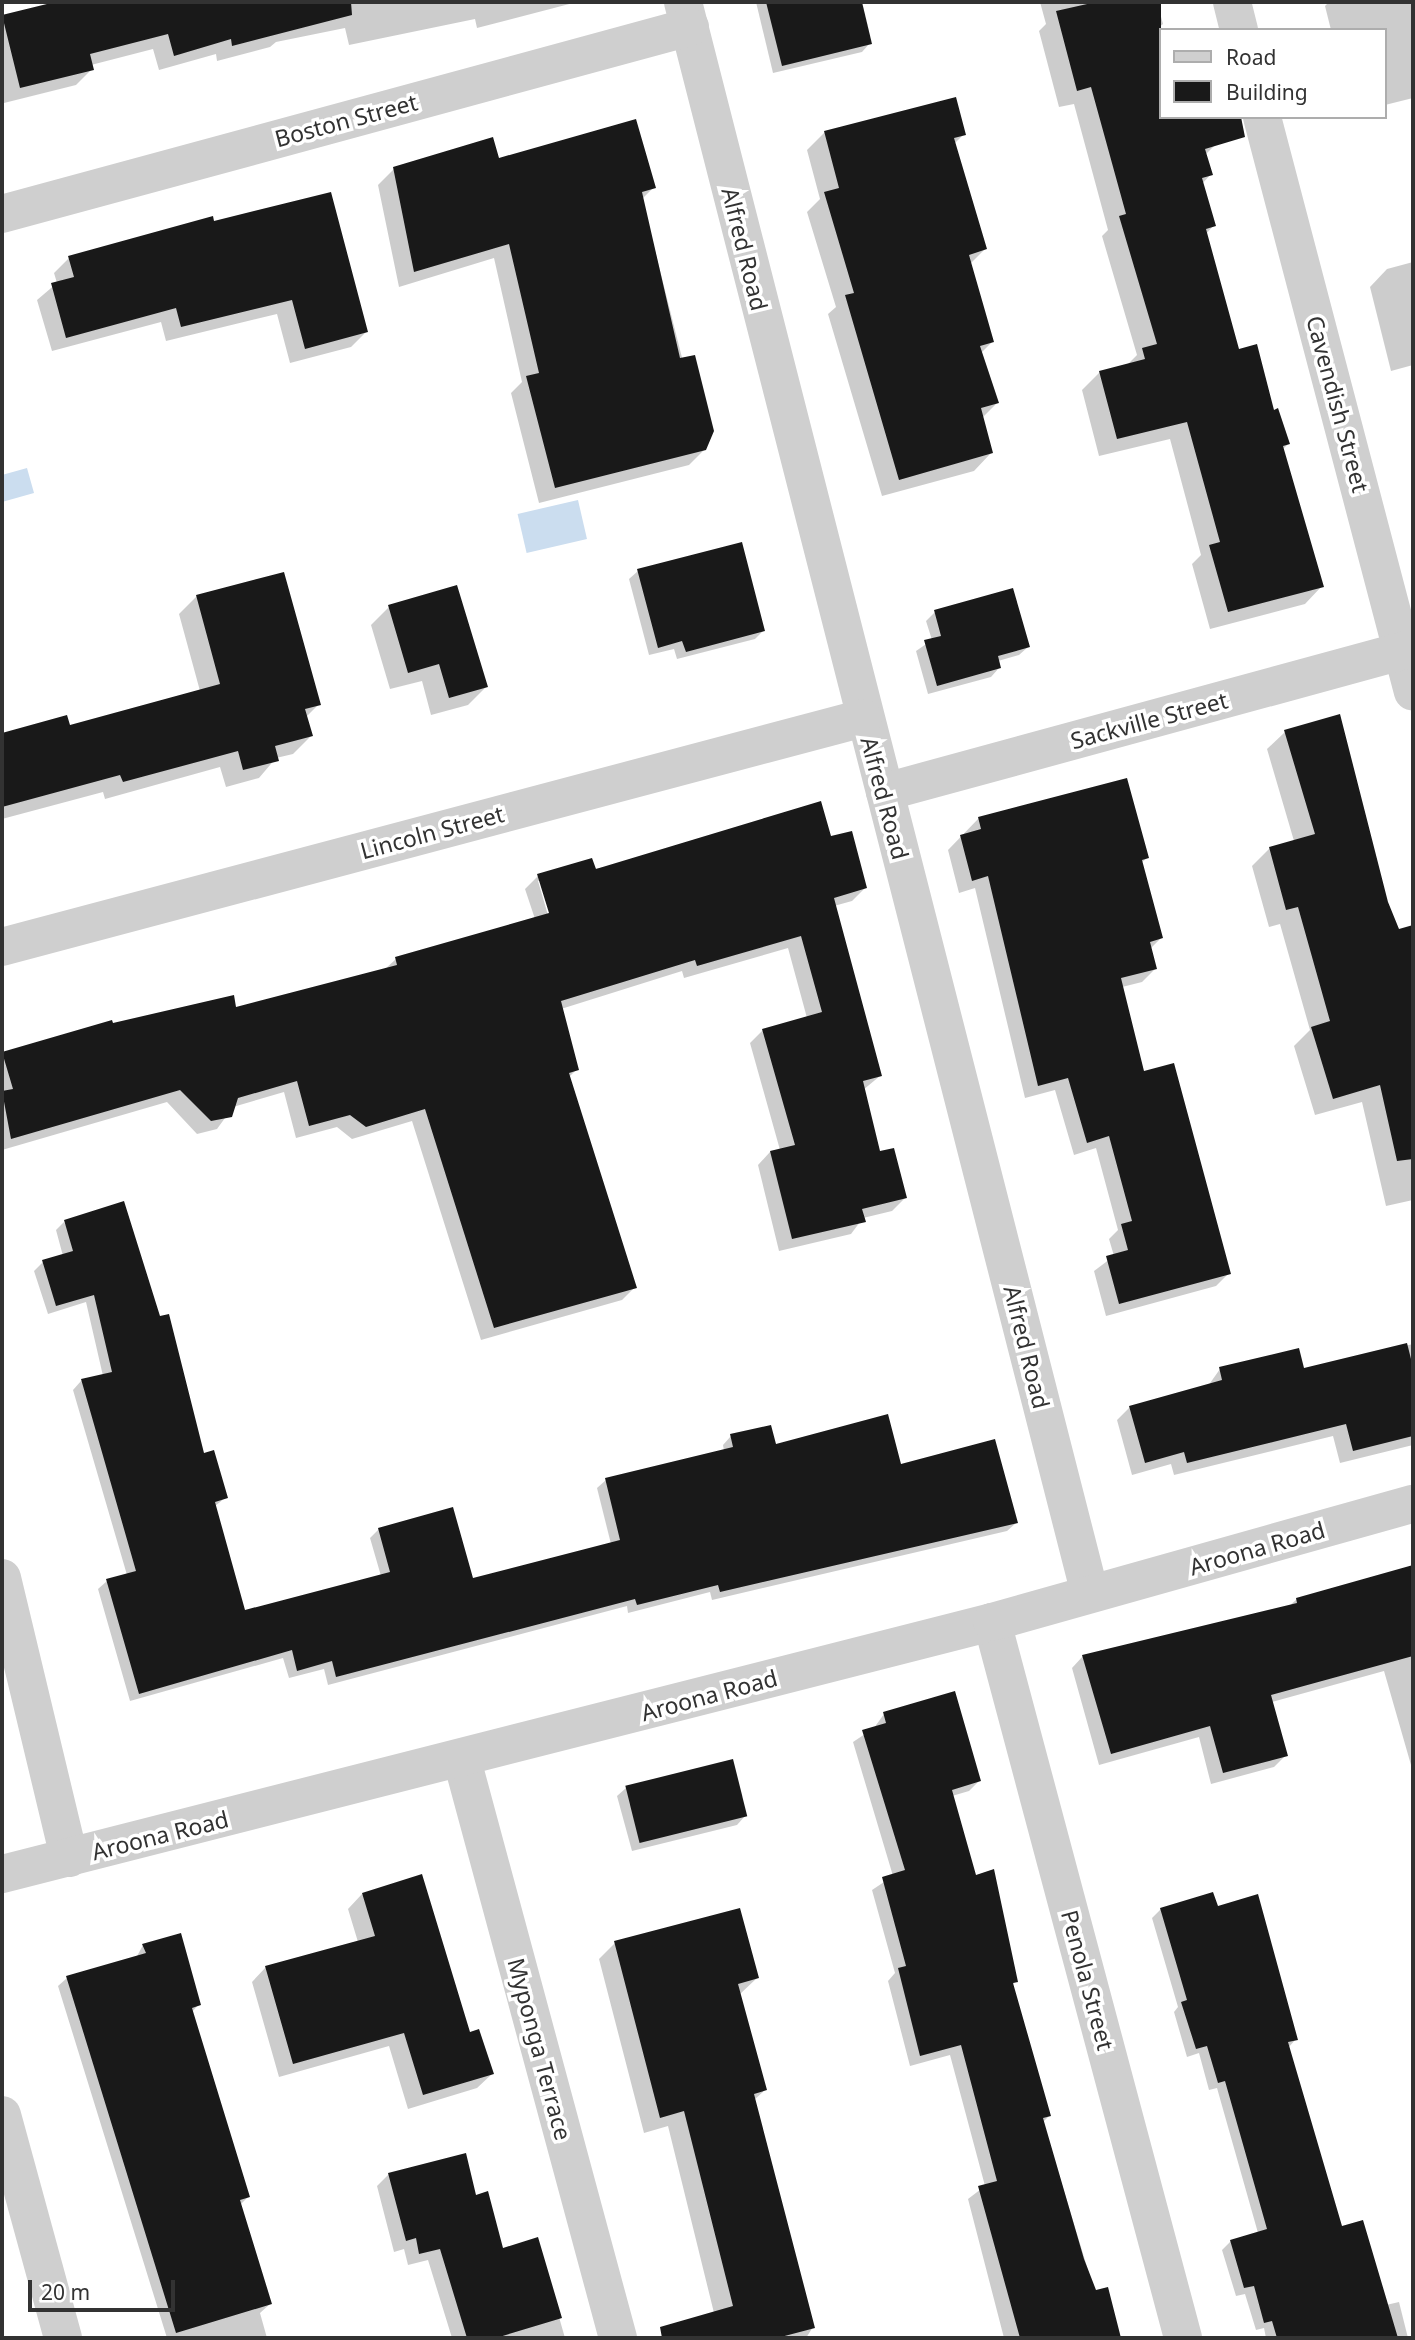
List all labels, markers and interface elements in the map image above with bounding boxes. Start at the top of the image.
legend [1160,28,1387,119]
text: Road [1226,43,1276,71]
text: Building [1226,78,1308,106]
street label: Boston Street [272,88,420,152]
street label: Alfred Road [716,185,774,313]
street label: Cavendish Street [1301,313,1375,495]
street label: Sackville Street [1067,686,1231,754]
street label: Alfred Road [855,734,915,862]
street label: Lincoln Street [357,800,507,864]
street label: Alfred Road [998,1283,1056,1411]
street label: Aroona Road [1186,1515,1328,1581]
street label: Aroona Road [638,1664,780,1726]
street label: Aroona Road [89,1805,231,1865]
street label: Penola Street [1056,1907,1120,2053]
street label: Myponga Terrace [502,1955,578,2143]
scale bar [32,2266,178,2310]
text: 20 m [41,2278,90,2306]

